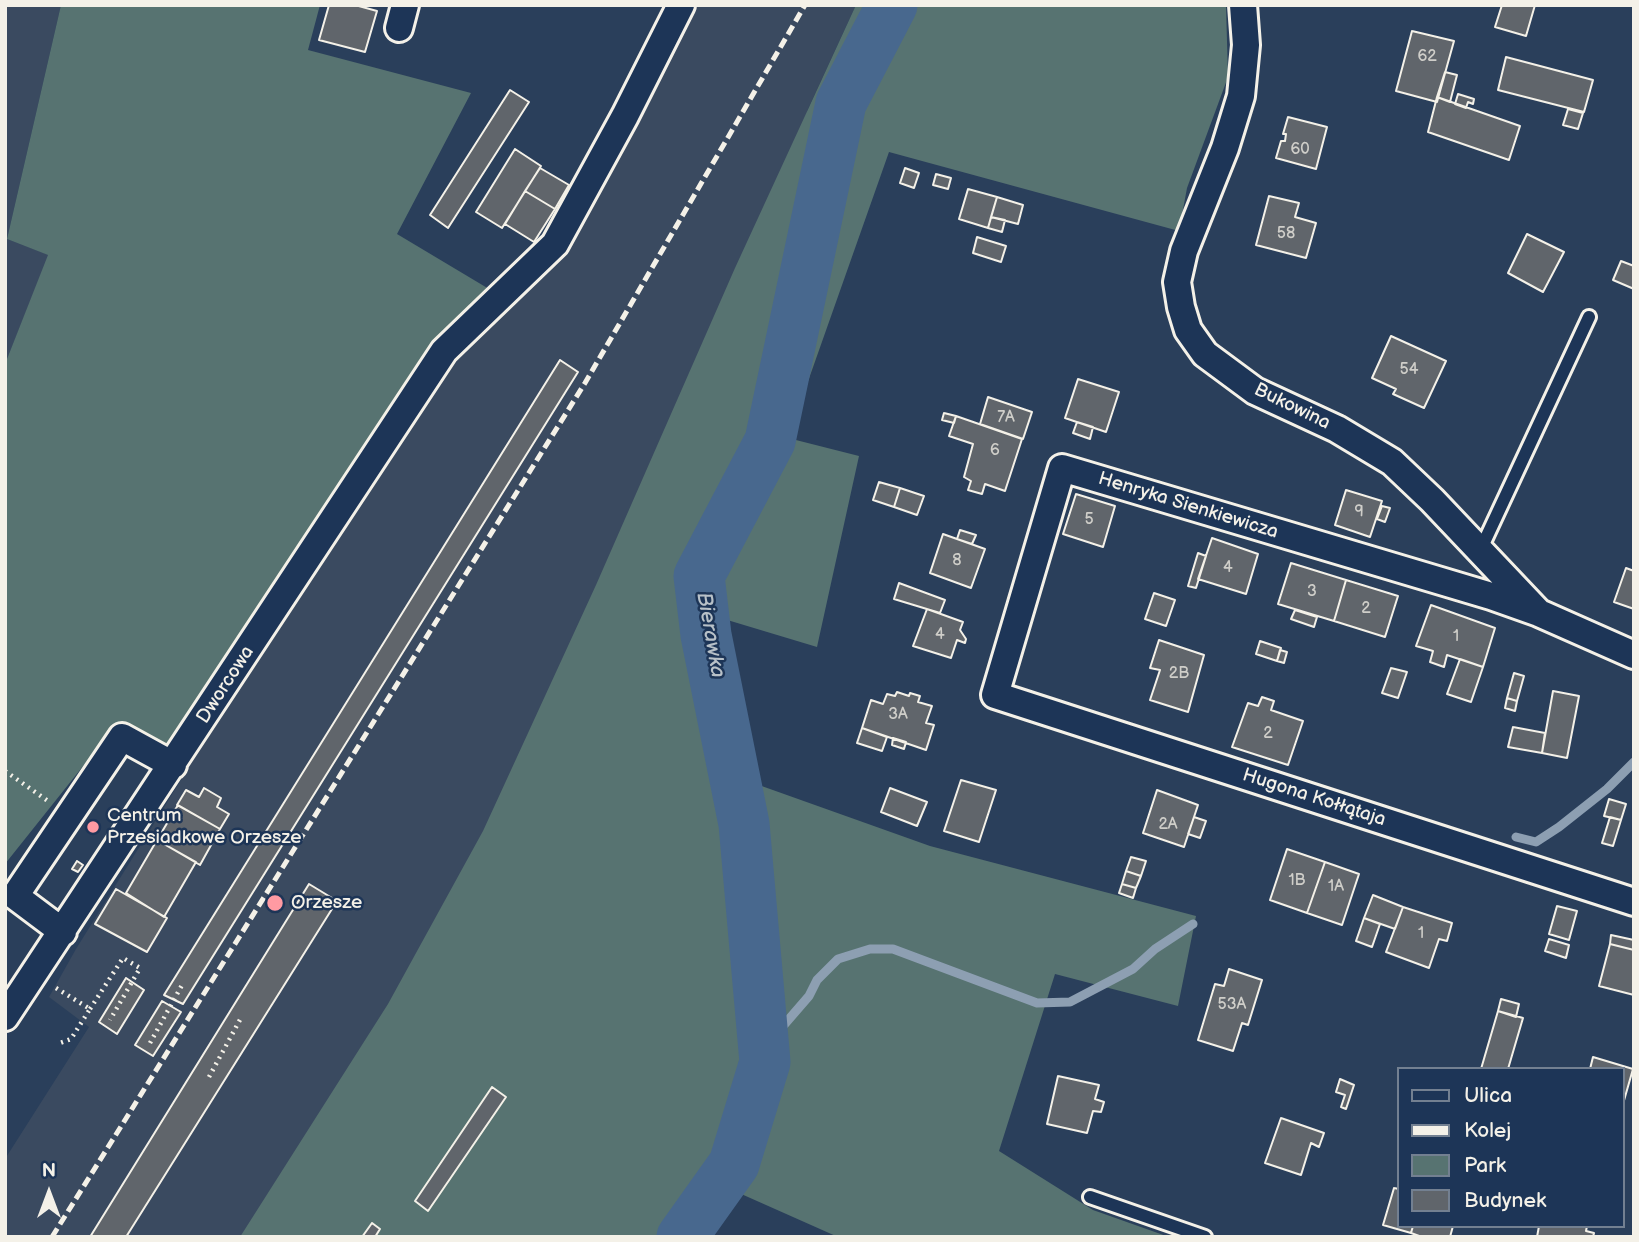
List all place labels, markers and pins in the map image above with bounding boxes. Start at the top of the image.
place label: Centrum Przesiadkowe Orzesze [107,805,302,849]
marker: Centrum Przesiadkowe Orzesze [85,819,101,835]
place label: Orzesze [291,892,362,914]
marker: Orzesze [265,893,285,913]

